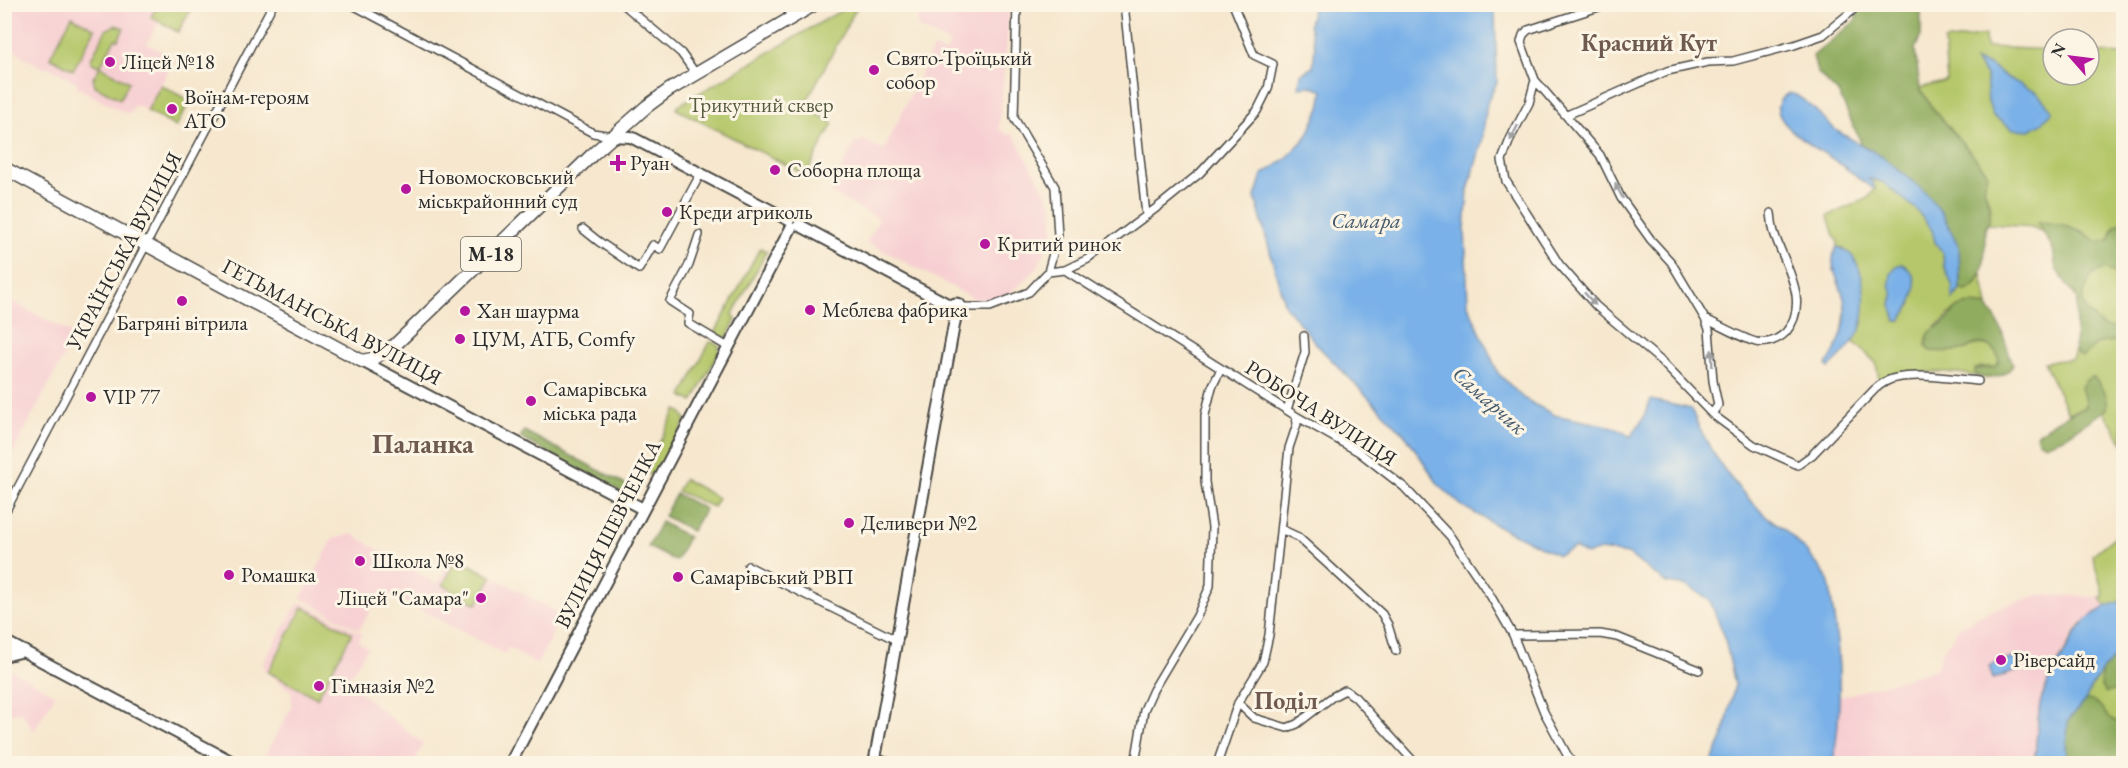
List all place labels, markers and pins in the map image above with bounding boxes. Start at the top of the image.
place label: Свято-Троїцький собор [886,44,1032,95]
place label: Ліцей №18 [122,48,215,75]
marker: Ліцей №18 [103,55,117,69]
marker: Свято-Троїцький собор [867,63,881,77]
place label: Воїнам-героям АТО [183,83,309,134]
marker: Воїнам-героям АТО [165,102,179,116]
place label: Руан [630,149,670,176]
marker: Руан [611,156,625,170]
place label: Соборна площа [787,156,922,183]
place label: Новомосковський міськрайонний суд [418,163,578,214]
marker: Соборна площа [768,163,782,177]
marker: Новомосковський міськрайонний суд [399,182,413,196]
place label: Креди агриколь [679,198,813,225]
marker: Креди агриколь [660,205,674,219]
place label: Критий ринок [997,230,1121,257]
marker: Критий ринок [978,237,992,251]
marker: Багряні вітрила [175,294,189,308]
place label: Меблева фабрика [822,296,968,323]
place label: Хан шаурма [476,297,580,324]
marker: Меблева фабрика [803,303,817,317]
marker: Хан шаурма [458,304,472,318]
place label: Багряні вітрила [116,309,248,336]
place label: ЦУМ, АТБ, Comfy [472,325,636,352]
marker: ЦУМ, АТБ, Comfy [453,332,467,346]
place label: Самарівська міська рада [543,375,648,426]
place label: VIP 77 [103,383,161,410]
marker: VIP 77 [84,390,98,404]
marker: Самарівська міська рада [524,394,538,408]
place label: Деливери №2 [861,509,977,536]
marker: Деливери №2 [842,516,856,530]
place label: Школа №8 [372,547,464,574]
marker: Школа №8 [353,554,367,568]
place label: Ромашка [241,561,316,588]
place label: Самарівський РВП [690,563,854,590]
marker: Ромашка [222,568,236,582]
marker: Самарівський РВП [671,570,685,584]
place label: Ліцей "Самара" [337,584,469,611]
marker: Ліцей "Самара" [474,591,488,605]
place label: Ріверсайд [2013,646,2095,673]
marker: Ріверсайд [1994,653,2008,667]
place label: Гімназія №2 [331,672,434,699]
marker: Гімназія №2 [312,679,326,693]

